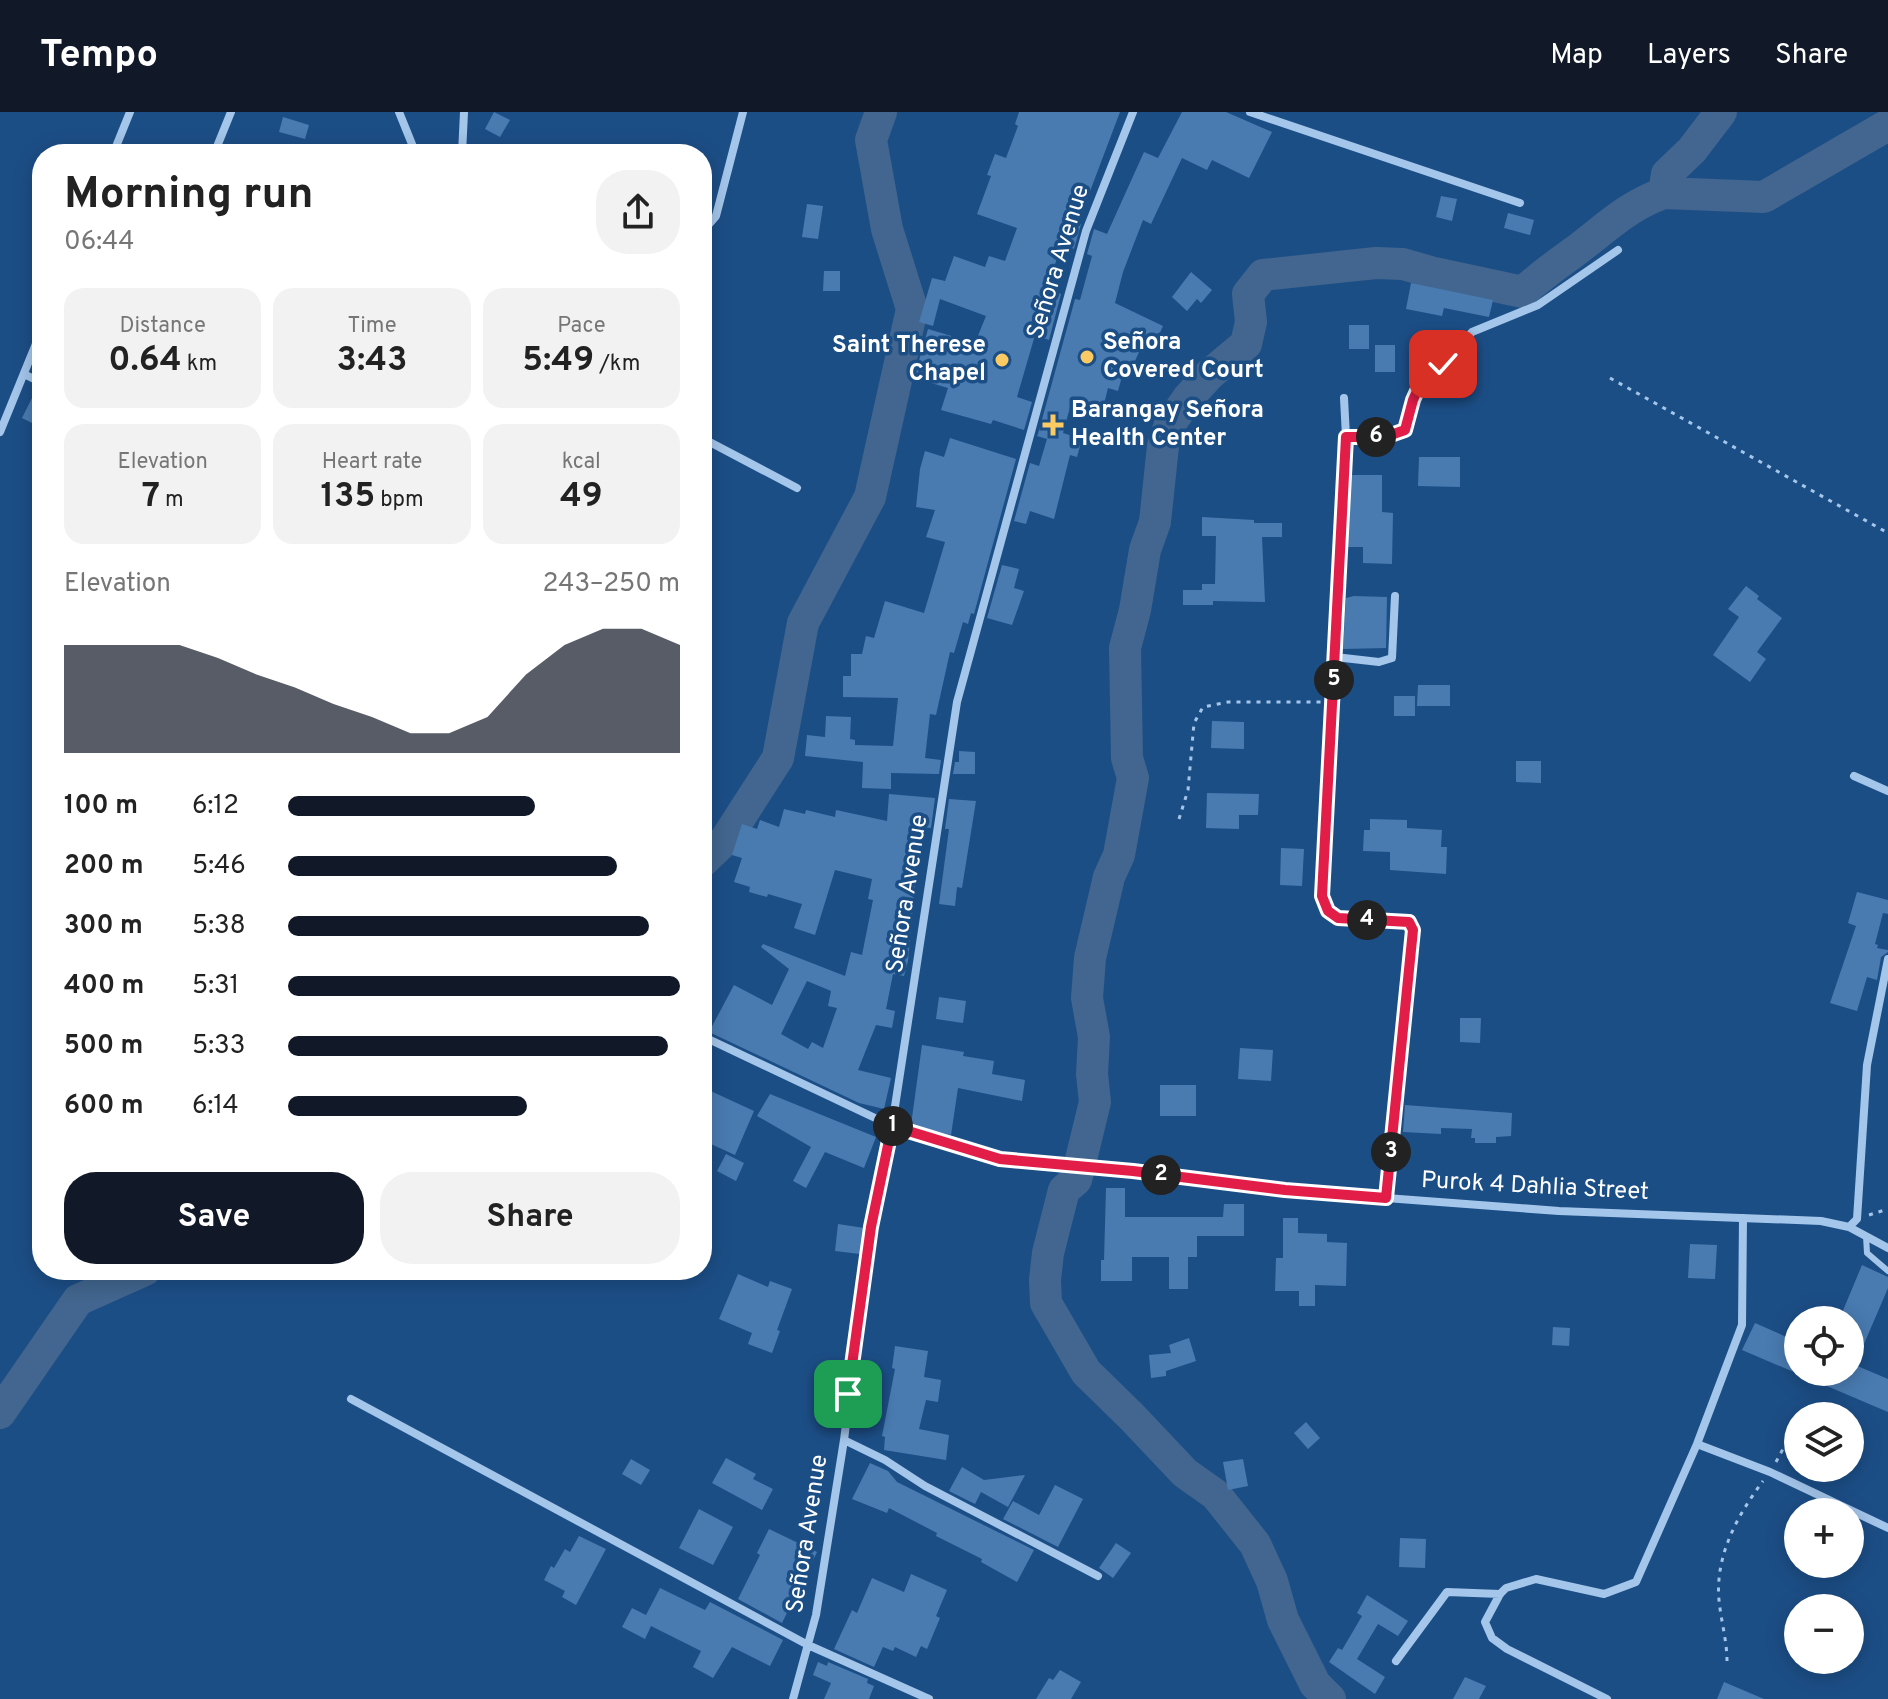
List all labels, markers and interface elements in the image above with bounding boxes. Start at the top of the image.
text: Tempo [40,32,158,81]
text: Map [1550,38,1603,74]
text: Layers [1647,38,1731,74]
text: Share [1775,38,1848,74]
text: Morning run [64,168,314,224]
button: share [596,170,680,254]
street label: Señora Avenue [1021,181,1097,343]
text: 06:44 [64,226,134,259]
text: Distance [119,313,206,340]
text: Time [347,313,397,340]
text: Pace [557,313,605,340]
place label: Señora Covered Court [1103,328,1264,386]
pin [1409,330,1477,398]
place label: Saint Therese Chapel [832,331,986,389]
text: 0.64 [108,340,182,383]
text: 3:43 [337,340,407,383]
text: 5:49 [522,340,594,383]
icon: check [1421,342,1465,386]
marker: Señora Covered Court [1078,348,1096,366]
text: km [182,351,217,378]
text: /km [594,351,640,378]
marker: Saint Therese Chapel [993,351,1011,369]
place label: Barangay Señora Health Center [1071,396,1264,454]
marker: Barangay Señora Health Center [1042,414,1064,436]
pin: 6 [1356,417,1396,457]
text: 6 [1369,423,1383,450]
text: Elevation [117,449,208,476]
text: Heart rate [322,449,422,476]
text: kcal [562,449,601,476]
text: 7 [142,476,160,519]
text: 135 [320,476,375,519]
text: 49 [560,476,603,519]
text: m [160,487,184,514]
text: bpm [375,487,424,514]
text: Elevation [64,568,171,601]
text: 243–250 m [543,568,680,601]
pin: 5 [1314,660,1354,700]
text: 5 [1327,666,1341,693]
text: 100 m [64,790,138,823]
text: 6:12 [192,790,239,823]
street label: Señora Avenue [881,813,935,975]
text: 200 m [64,850,143,883]
text: 5:46 [192,850,246,883]
pin: 4 [1347,900,1387,940]
text: 4 [1360,906,1374,933]
text: 300 m [64,910,143,943]
text: 5:38 [192,910,246,943]
text: 400 m [64,970,144,1003]
text: 5:31 [192,970,239,1003]
text: 500 m [64,1030,143,1063]
text: 5:33 [192,1030,245,1063]
text: 600 m [64,1090,144,1123]
text: 6:14 [192,1090,239,1123]
pin: 1 [873,1106,913,1146]
text: 1 [889,1112,897,1139]
pin: 3 [1371,1132,1411,1172]
text: 3 [1384,1138,1398,1165]
pin: 2 [1141,1155,1181,1195]
text: 2 [1154,1161,1168,1188]
street label: Purok 4 Dahlia Street [1420,1166,1650,1208]
button: Save [64,1172,364,1264]
button: Share [380,1172,680,1264]
map controls [1784,1306,1864,1674]
button: locate [1784,1306,1864,1386]
pin [814,1360,882,1428]
icon: arrive [826,1372,870,1416]
button: layers [1784,1402,1864,1482]
street label: Señora Avenue [781,1453,835,1615]
button: + [1784,1498,1864,1578]
button: − [1784,1594,1864,1674]

